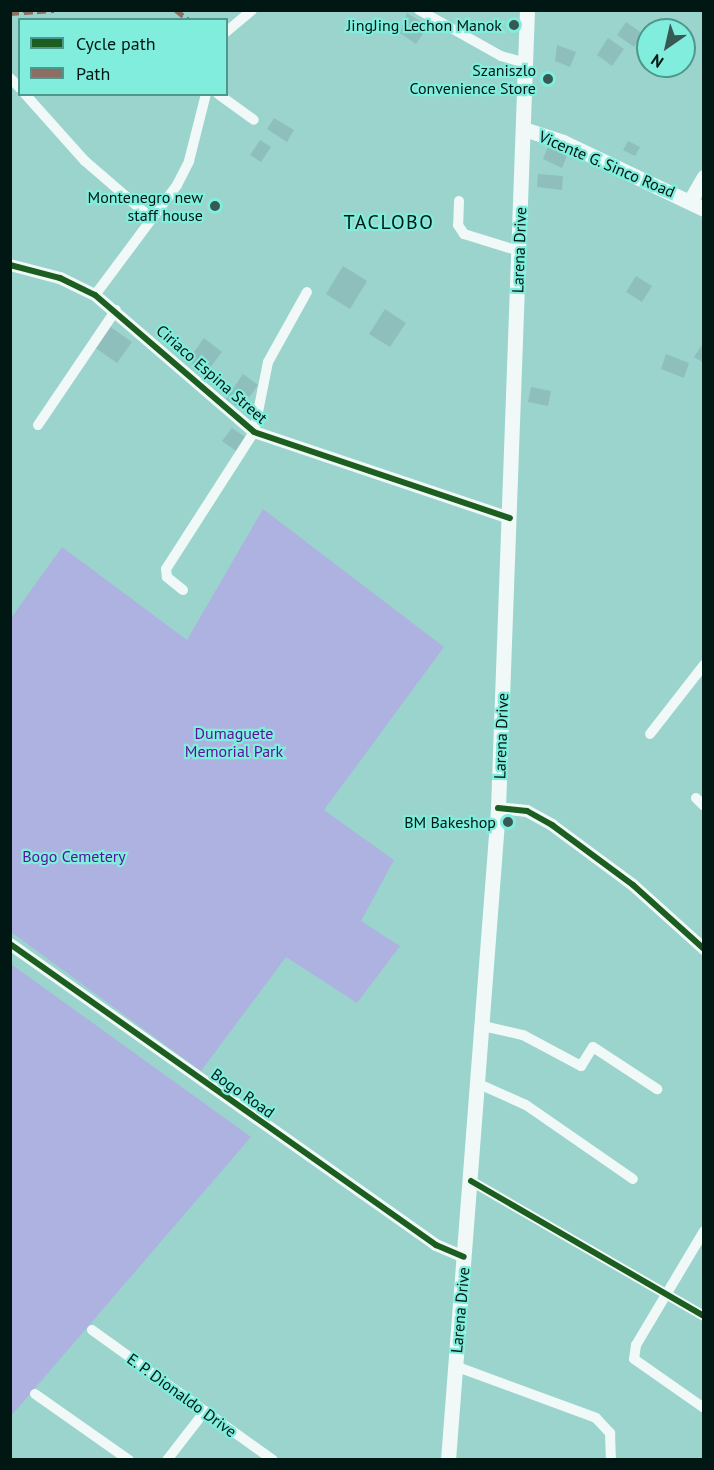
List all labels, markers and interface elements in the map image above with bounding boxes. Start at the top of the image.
place label: JingJing Lechon Manok [347,15,502,35]
legend [18,18,228,96]
marker: JingJing Lechon Manok [507,18,521,32]
north arrow [636,18,696,78]
text: Cycle path [76,32,156,55]
text: N [647,50,667,72]
place label: Szaniszlo Convenience Store [409,60,536,98]
text: Path [76,62,110,85]
marker: Szaniszlo Convenience Store [541,72,555,86]
street label: Vicente G. Sinco Road [535,126,679,202]
place label: Montenegro new staff house [88,187,203,225]
marker: Montenegro new staff house [208,199,222,213]
street label: Larena Drive [508,207,530,293]
district label: TACLOBO [344,210,434,234]
street label: Ciriaco Espina Street [153,321,271,427]
street label: Larena Drive [490,693,512,779]
park label: Dumaguete Memorial Park [185,723,283,761]
place label: BM Bakeshop [404,812,496,832]
marker: BM Bakeshop [501,815,515,829]
park label: Bogo Cemetery [22,846,126,866]
street label: Bogo Road [207,1064,279,1122]
street label: Larena Drive [447,1266,473,1354]
street label: E. P. Dionaldo Drive [123,1348,241,1442]

